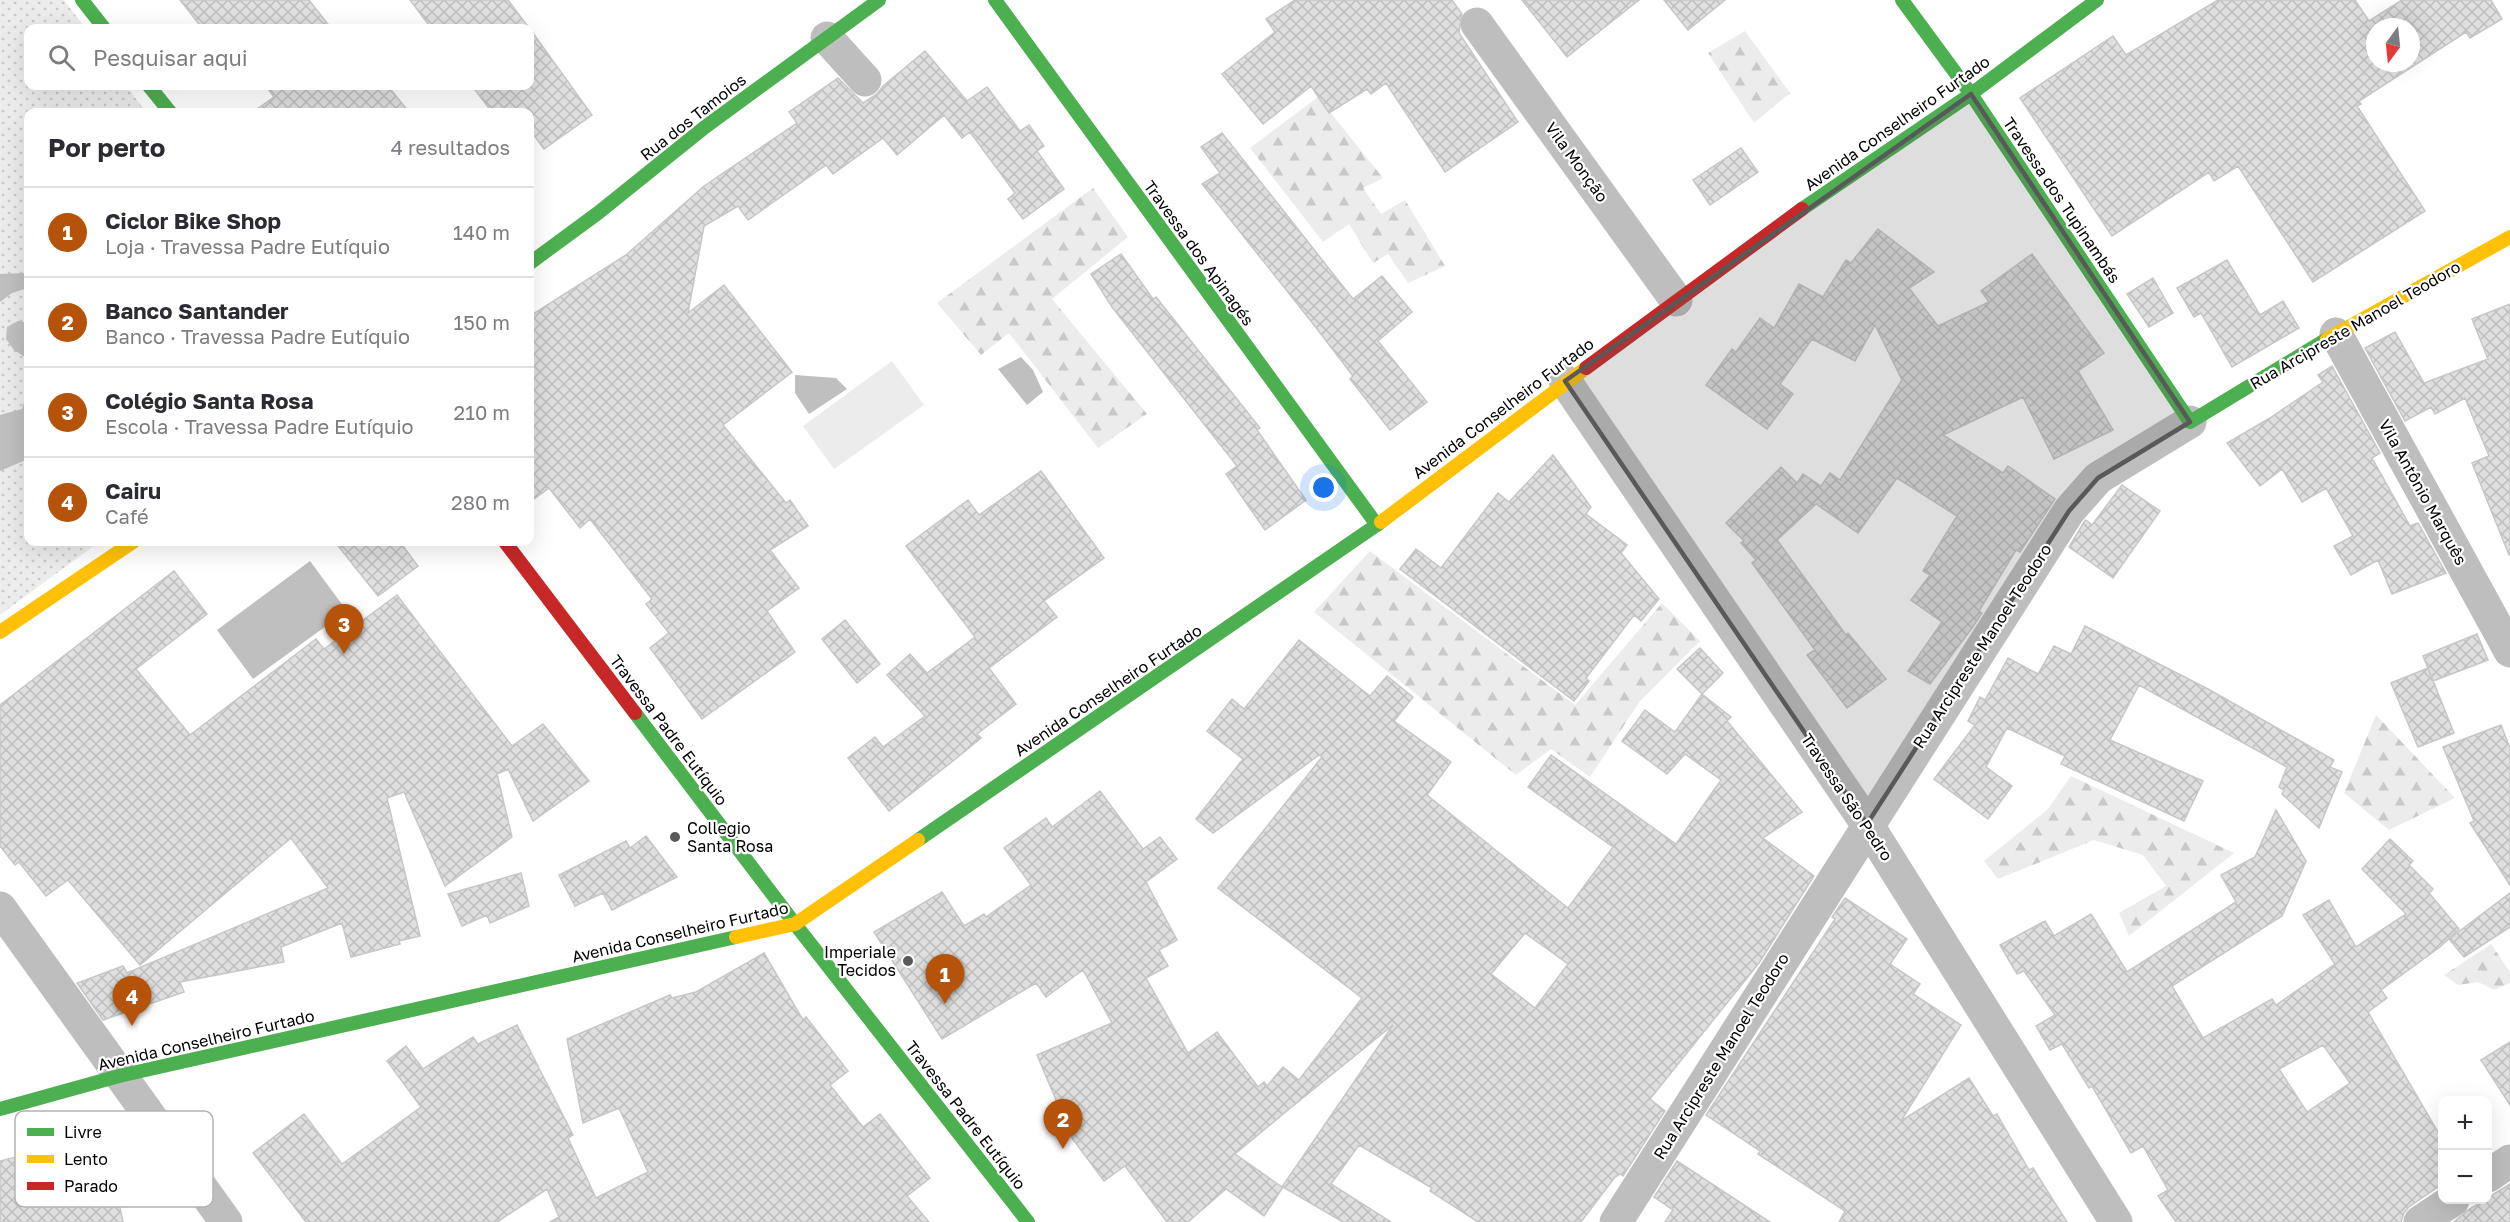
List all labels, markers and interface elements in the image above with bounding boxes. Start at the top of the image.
north arrow [2366,18,2420,72]
search box [24,24,534,90]
icon: search [45,41,78,74]
text: Pesquisar aqui [93,44,248,71]
street label: Avenida Conselheiro Furtado [1800,51,1994,195]
street label: Rua dos Tamoios [636,69,750,165]
street label: Travessa dos Tupinambás [1999,113,2125,287]
street label: Vila Monção [1541,118,1613,206]
text: Por perto [48,132,165,163]
text: 4 resultados [391,135,510,159]
street label: Travessa dos Apinagés [1140,177,1258,329]
text: Ciclor Bike Shop [105,207,281,234]
text: 1 [62,220,73,244]
text: 140 m [453,220,510,244]
text: Loja · Travessa Padre Eutíquio [105,234,390,258]
street label: Rua Arcipreste Manoel Teodoro [2246,256,2464,394]
text: Banco Santander [105,297,289,324]
text: 2 [61,310,74,334]
text: 150 m [454,310,510,334]
text: Banco · Travessa Padre Eutíquio [105,324,410,348]
street label: Avenida Conselheiro Furtado [1408,333,1598,483]
text: Colégio Santa Rosa [105,387,313,414]
text: 3 [61,400,74,424]
text: 210 m [454,400,510,424]
text: Escola · Travessa Padre Eutíquio [105,414,414,438]
street label: Vila Antônio Marquês [2375,416,2471,568]
your location [1309,473,1338,502]
text: Cairu [105,477,161,504]
text: 4 [61,490,74,514]
text: 280 m [451,490,510,514]
text: Café [105,504,149,528]
street label: Rua Arcipreste Manoel Teodoro [1908,540,2056,752]
pin: 3 [324,604,364,654]
street label: Avenida Conselheiro Furtado [1011,620,1205,760]
street label: Travessa Padre Eutíquio [606,651,732,809]
street label: Travessa São Pedro [1797,730,1897,864]
place label: Collegio Santa Rosa [687,818,773,856]
marker: Collegio Santa Rosa [668,830,682,844]
street label: Avenida Conselheiro Furtado [570,897,790,967]
place label: Imperiale Tecidos [824,942,896,980]
street label: Rua Arcipreste Manoel Teodoro [1649,949,1793,1163]
marker: Imperiale Tecidos [901,954,915,968]
pin: 1 [926,954,964,1004]
pin: 4 [112,976,152,1026]
street label: Avenida Conselheiro Furtado [96,1005,316,1075]
street label: Travessa Padre Eutíquio [902,1037,1030,1193]
map controls [2438,1096,2492,1204]
button: + [2438,1096,2492,1150]
pin: 2 [1044,1100,1082,1149]
legend [15,1111,213,1207]
text: Livre [64,1122,102,1142]
text: Lento [64,1149,108,1169]
button: − [2438,1150,2492,1204]
text: Parado [64,1176,118,1196]

